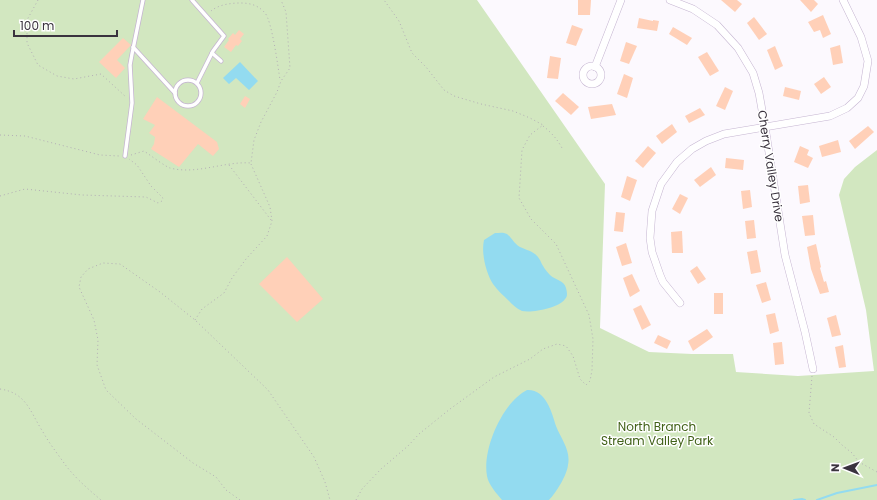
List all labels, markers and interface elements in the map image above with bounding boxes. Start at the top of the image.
scale bar [14,12,117,38]
text: 100 m [20,17,54,34]
street label: Cherry Valley Drive [754,109,788,223]
park label: North Branch Stream Valley Park [601,418,714,449]
north arrow [825,448,865,488]
text: N [827,464,843,472]

